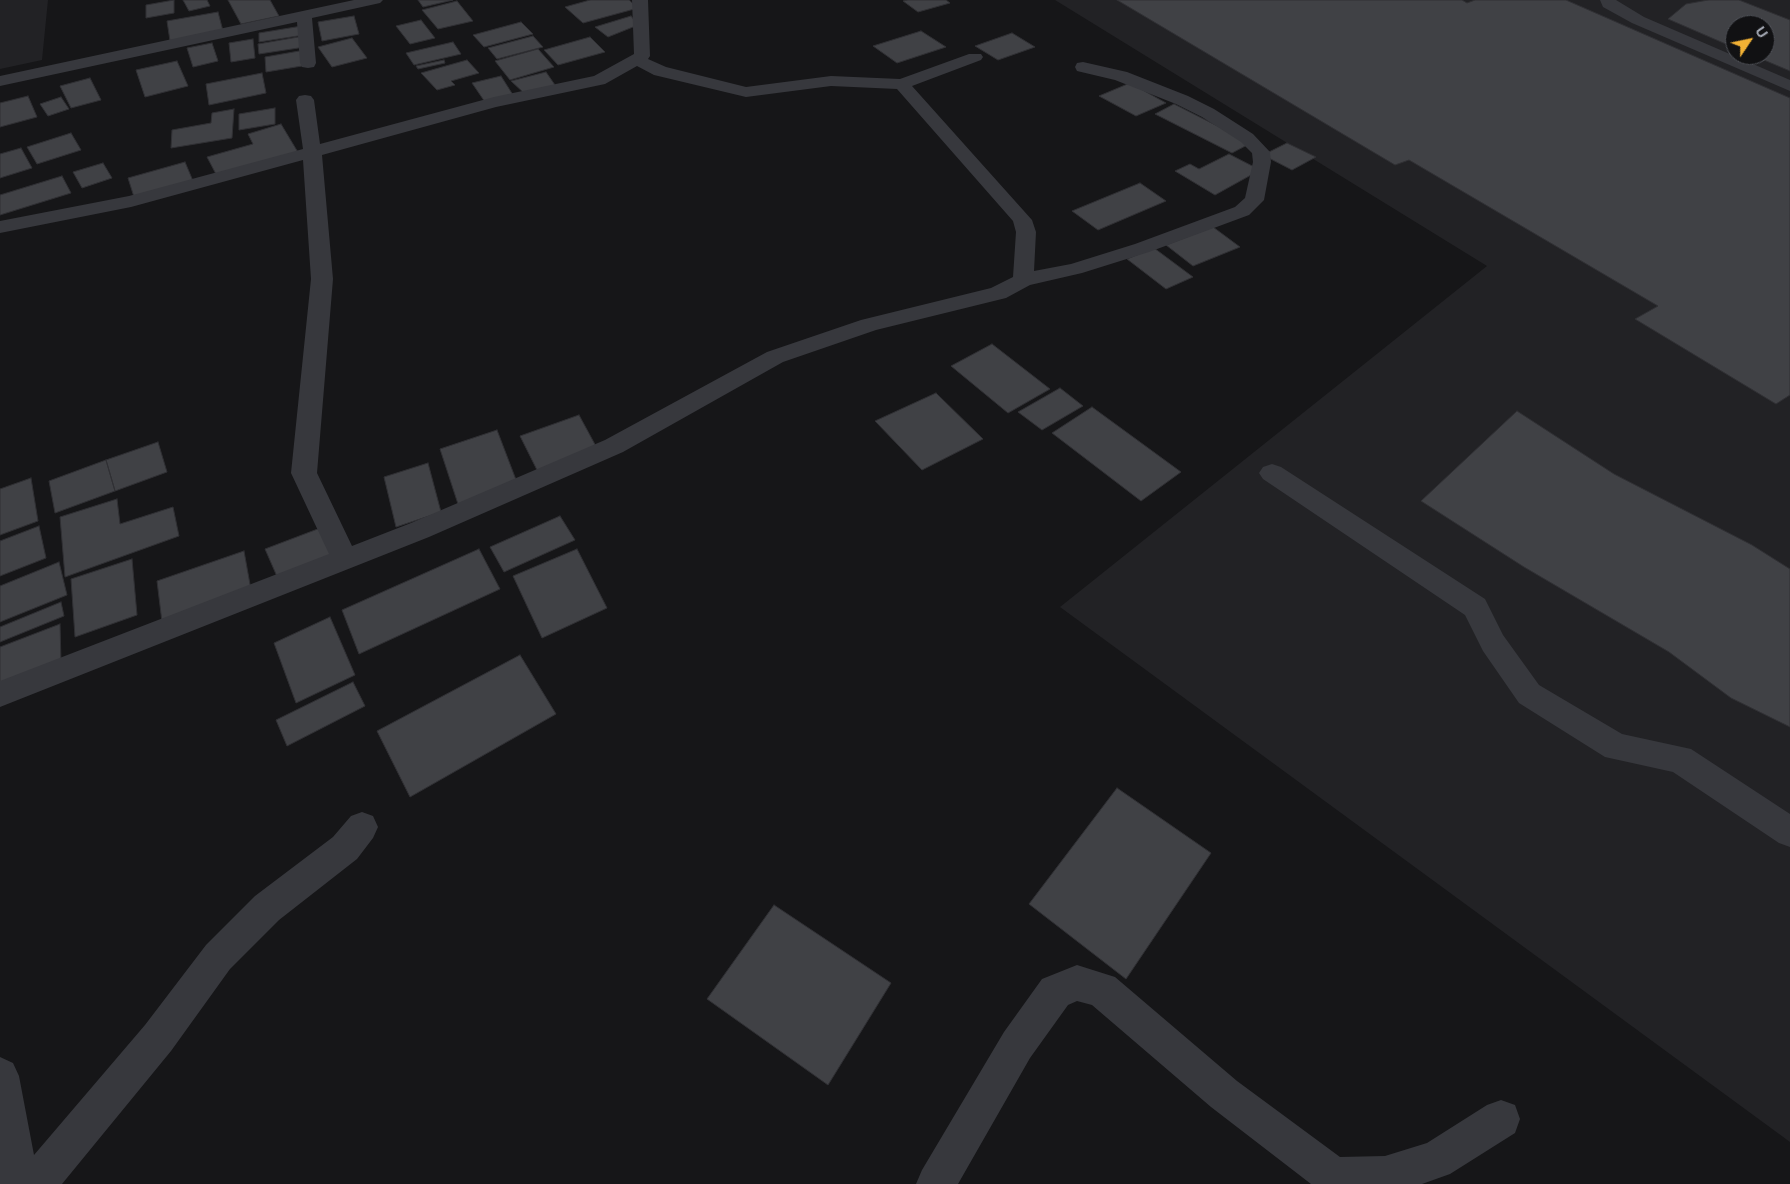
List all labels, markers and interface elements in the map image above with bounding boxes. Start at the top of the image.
north arrow [1725,15,1775,65]
text: U [1752,24,1771,41]

